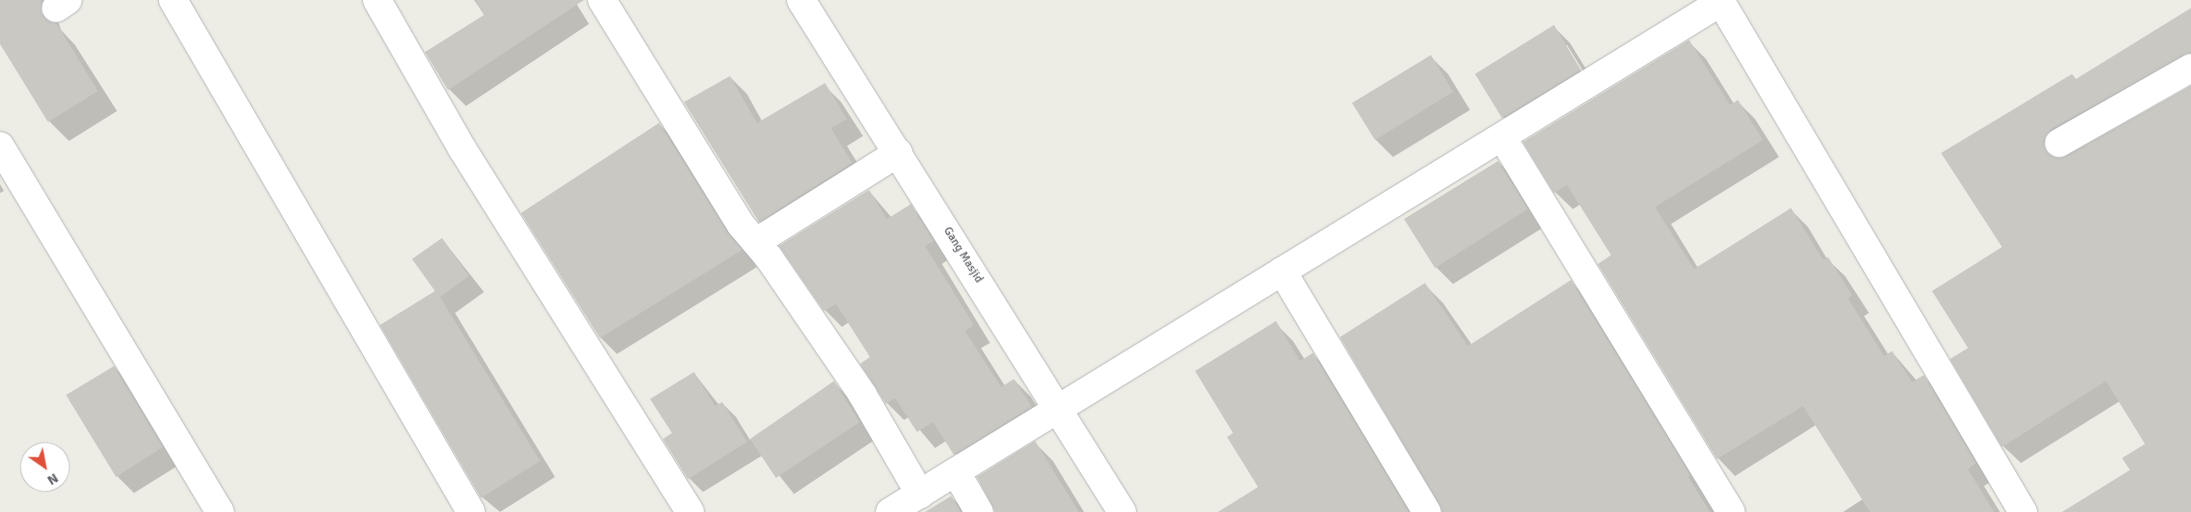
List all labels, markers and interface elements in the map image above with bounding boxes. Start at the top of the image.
street label: Gang Masjid [940,224,986,286]
north arrow [20,442,70,492]
text: N [44,469,62,489]

